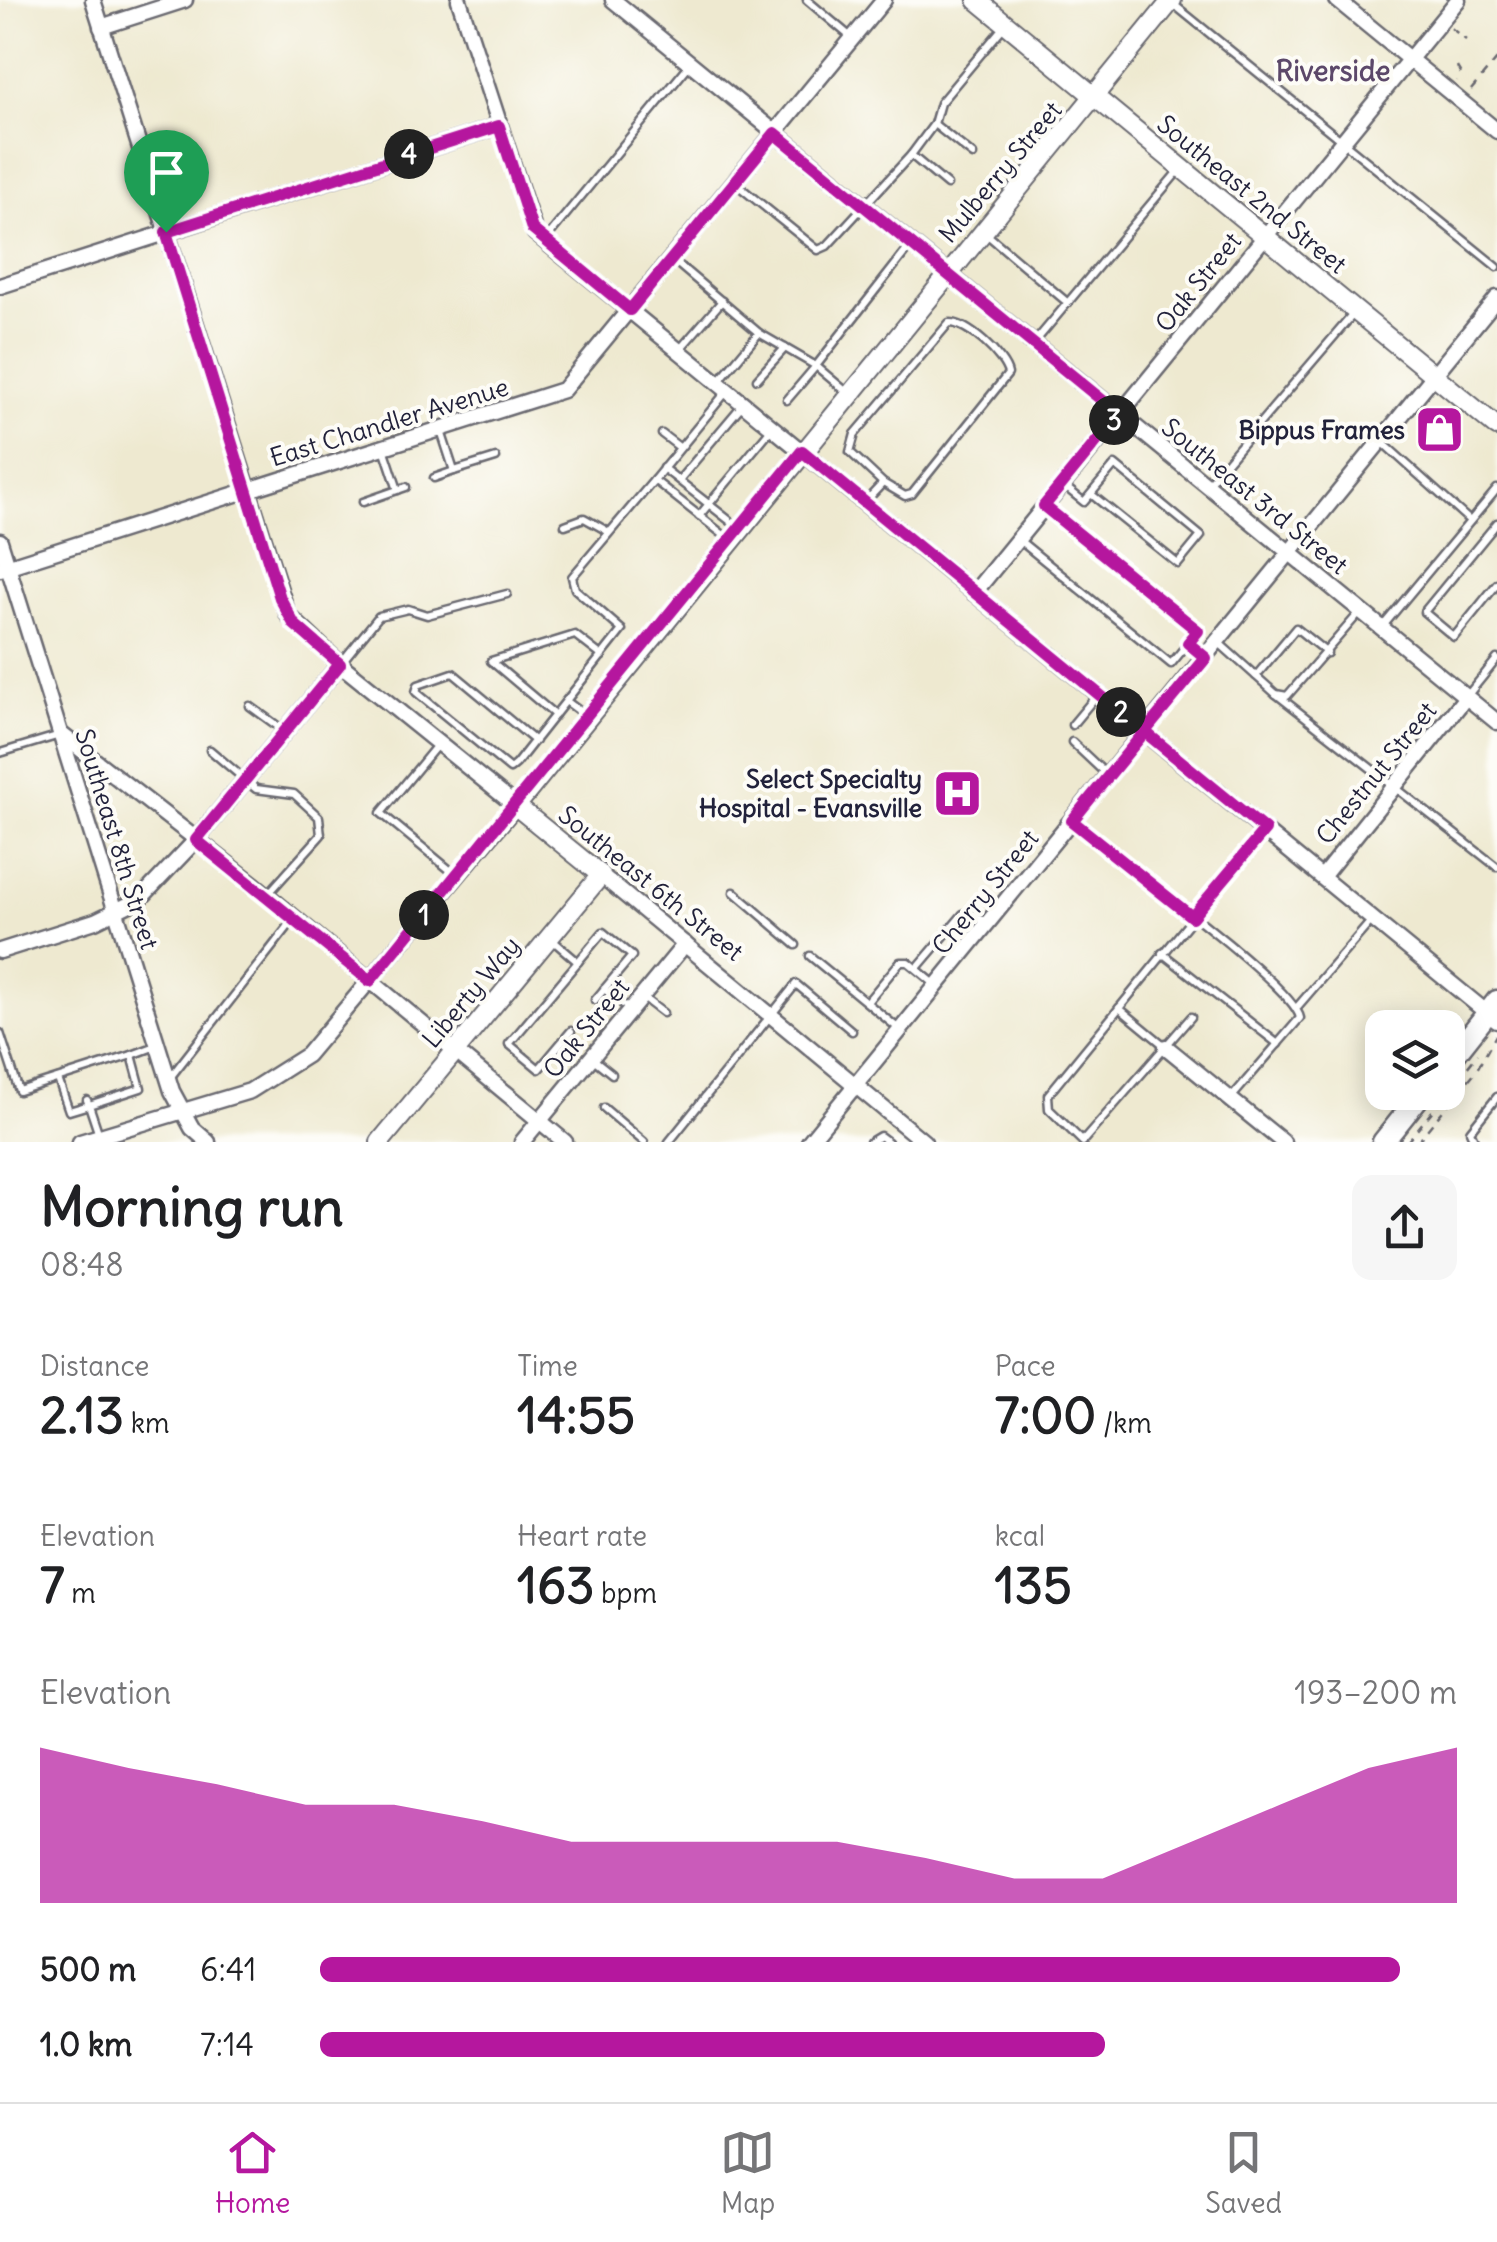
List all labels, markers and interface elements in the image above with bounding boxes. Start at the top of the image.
district label: Riverside [1276,53,1390,89]
street label: Mulberry Street [932,95,1068,249]
street label: Southeast 2nd Street [1151,108,1353,280]
pin: 4 [384,129,434,179]
pin [124,130,209,233]
text: 4 [401,136,417,172]
icon: arrive [139,145,194,200]
street label: Oak Street [1148,226,1248,338]
street label: East Chandler Avenue [266,370,512,474]
pin: 3 [1089,395,1139,445]
text: 3 [1106,402,1122,438]
shop icon: Bippus Frames [1414,404,1466,456]
street label: Southeast 3rd Street [1155,411,1355,581]
place label: Bippus Frames [1239,414,1405,446]
pin: 2 [1096,687,1146,737]
text: 2 [1113,694,1129,730]
street label: Chestnut Street [1309,695,1443,851]
street label: Southeast 8th Street [68,725,166,953]
place label: Select Specialty Hospital - Evansville [699,763,922,824]
hospital icon: Select Specialty Hospital - Evansville [931,767,983,819]
street label: Southeast 6th Street [552,799,750,967]
street label: Cherry Street [925,823,1045,961]
pin: 1 [399,890,449,940]
text: 1 [418,897,430,933]
street label: Liberty Way [415,930,527,1054]
street label: Oak Street [536,972,636,1084]
map controls [1365,1010,1465,1110]
button: layers [1365,1010,1465,1110]
text: Morning run [40,1172,344,1241]
button: share [1352,1175,1457,1280]
text: 08:48 [40,1244,124,1285]
text: Distance [40,1348,149,1384]
text: Time [517,1348,578,1384]
text: Pace [995,1348,1056,1384]
text: 2.13 [40,1384,124,1447]
text: 14:55 [517,1384,635,1447]
text: 7:00 [995,1384,1096,1447]
text: km [124,1405,170,1441]
text: /km [1096,1405,1152,1441]
text: Elevation [40,1518,155,1554]
text: Heart rate [517,1518,647,1554]
text: kcal [995,1518,1045,1554]
text: 7 [40,1554,65,1617]
text: 163 [517,1554,594,1617]
text: 135 [995,1554,1072,1617]
text: m [65,1575,96,1611]
text: bpm [594,1575,657,1611]
text: Elevation [40,1672,171,1713]
text: 193–200 m [1294,1672,1457,1713]
text: 500 m [40,1949,136,1990]
text: 6:41 [200,1949,257,1990]
text: 1.0 km [40,2024,132,2065]
text: 7:14 [200,2024,254,2065]
tab: Home [215,2125,290,2221]
tab: Map [720,2125,775,2221]
tab: Saved [1205,2125,1282,2221]

